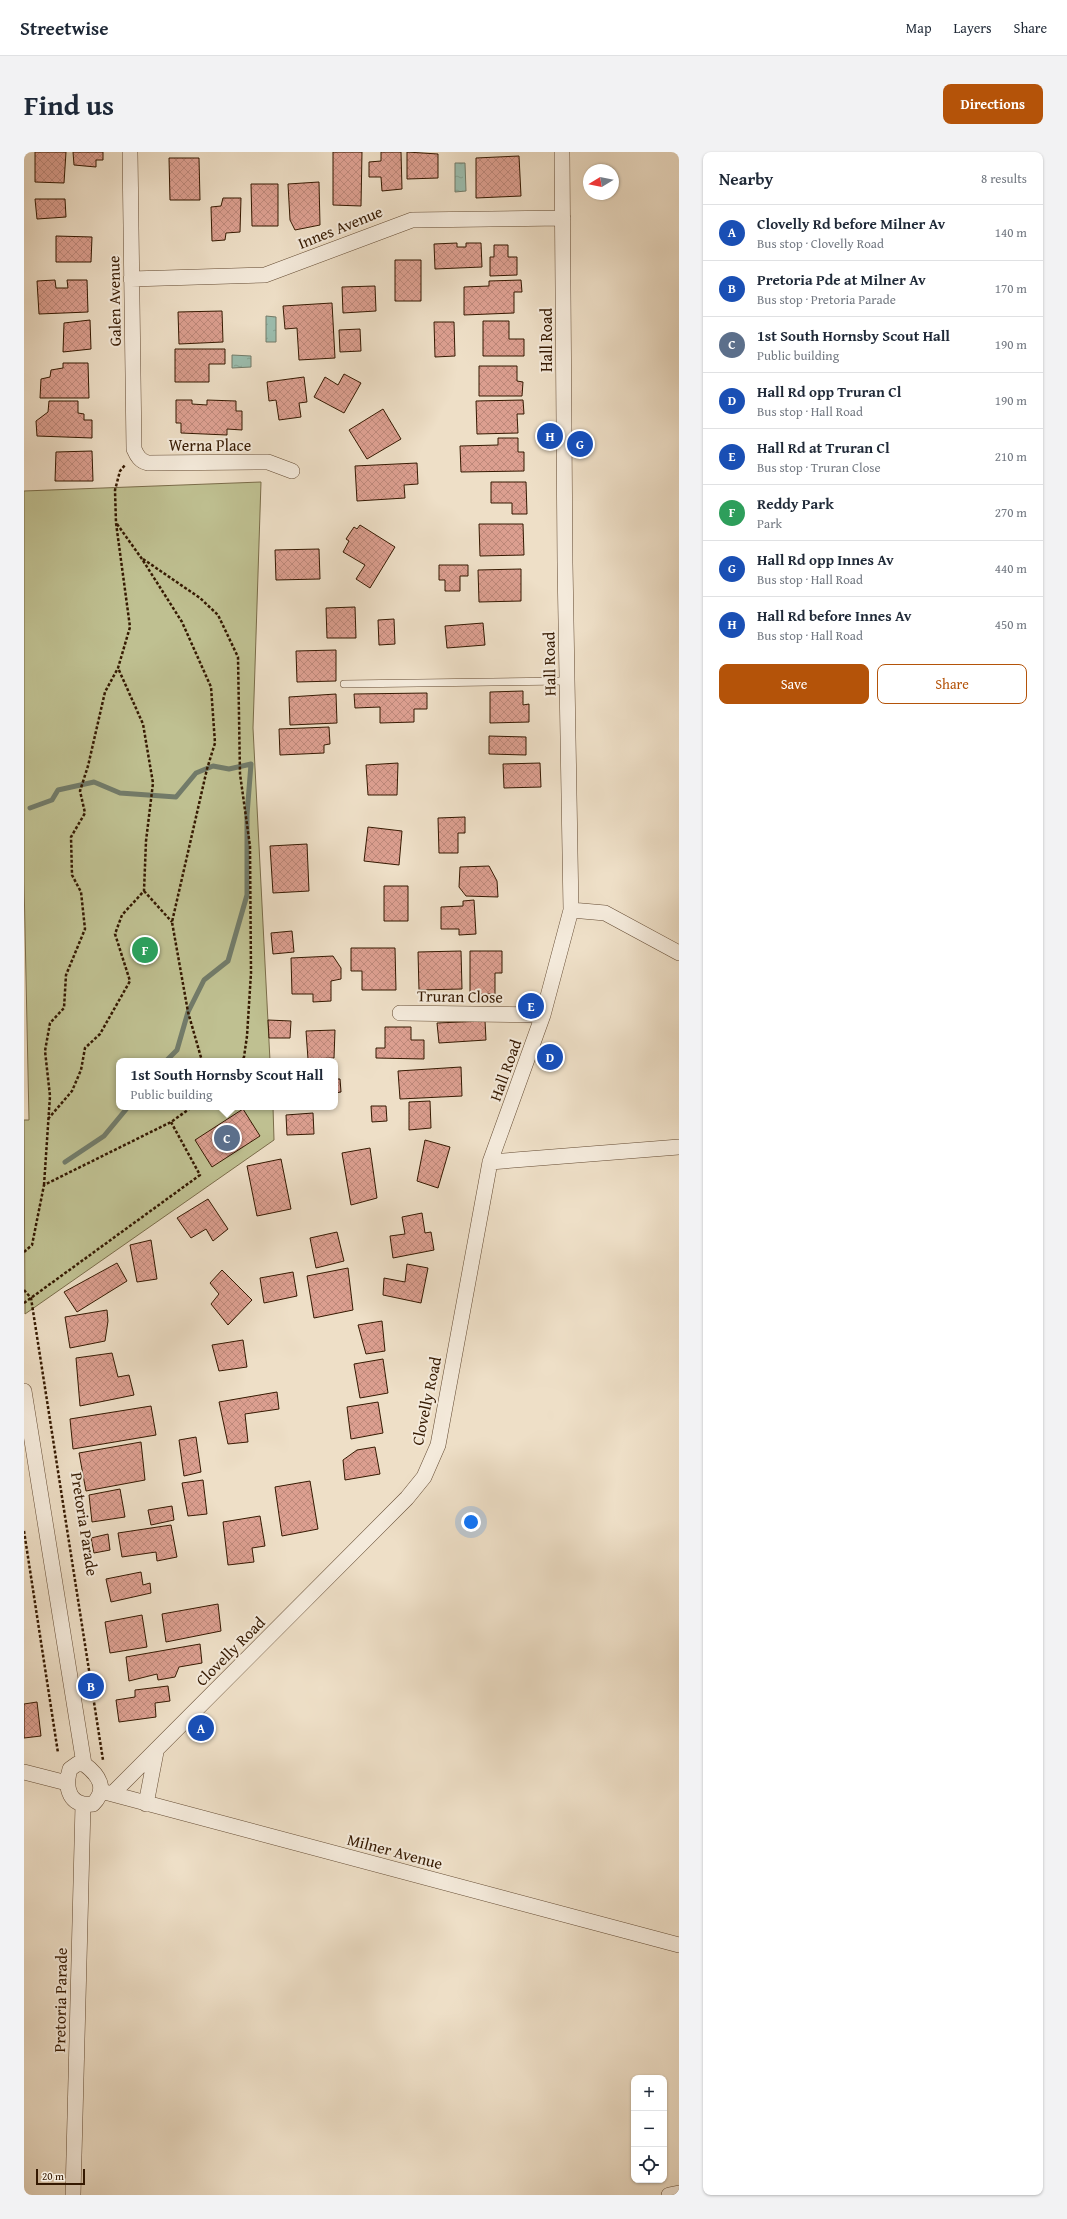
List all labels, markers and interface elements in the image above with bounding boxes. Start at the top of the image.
text: Streetwise [20,14,109,42]
text: Map [906,18,932,38]
text: Layers [954,18,992,38]
text: Share [1014,18,1047,38]
text: Find us [24,84,114,125]
button: Directions [943,84,1043,124]
north arrow [583,164,619,200]
text: Nearby [719,166,773,191]
text: 8 results [981,169,1027,188]
street label: Innes Avenue [294,199,386,255]
text: Clovelly Rd before Milner Av [757,213,945,234]
text: A [728,223,736,242]
text: 140 m [995,223,1027,242]
text: Bus stop · Clovelly Road [757,234,884,253]
street label: Galen Avenue [101,255,127,347]
text: Pretoria Pde at Milner Av [757,269,926,290]
text: B [728,279,736,298]
text: 170 m [995,279,1027,298]
text: Bus stop · Pretoria Parade [757,290,896,309]
street label: Hall Road [534,307,558,372]
text: 1st South Hornsby Scout Hall [757,325,950,346]
text: C [728,335,736,354]
text: 190 m [995,335,1027,354]
text: Public building [757,346,839,365]
text: Hall Rd opp Truran Cl [757,381,901,402]
text: D [728,391,736,410]
text: 190 m [995,391,1027,410]
text: Bus stop · Hall Road [757,402,863,421]
pin: H [537,421,563,451]
pin: G [567,429,593,459]
street label: Werna Place [169,433,251,457]
text: Hall Rd at Truran Cl [757,437,890,458]
text: E [729,447,735,466]
text: 210 m [995,447,1027,466]
text: Bus stop · Truran Close [757,458,881,477]
text: Reddy Park [757,493,834,514]
text: F [729,503,735,522]
text: 270 m [995,503,1027,522]
text: Park [757,514,782,533]
text: Hall Rd opp Innes Av [757,549,894,570]
text: G [728,559,736,578]
text: 440 m [995,559,1027,578]
text: Bus stop · Hall Road [757,570,863,589]
text: Hall Rd before Innes Av [757,605,911,626]
text: H [727,615,737,634]
text: 450 m [995,615,1027,634]
text: Bus stop · Hall Road [757,626,863,645]
street label: Hall Road [536,631,562,696]
button: Save [719,664,869,704]
button: Share [877,664,1027,704]
pin: F [132,935,158,965]
street label: Truran Close [417,983,503,1009]
pin: E [518,991,544,1021]
street label: Hall Road [483,1035,527,1104]
pin: D [537,1042,563,1072]
popup [116,1058,338,1110]
text: 1st South Hornsby Scout Hall [130,1064,324,1085]
text: Public building [130,1085,213,1104]
pin: C [214,1123,240,1153]
street label: Clovelly Road [405,1354,447,1448]
street label: Pretoria Parade [65,1470,105,1578]
your location [461,1512,481,1532]
street label: Clovelly Road [190,1610,271,1691]
pin: B [78,1671,104,1701]
pin: A [188,1713,214,1743]
street label: Milner Avenue [345,1827,445,1875]
street label: Pretoria Parade [47,1947,73,2053]
map controls [631,2075,667,2183]
button: + [631,2075,667,2111]
button: − [631,2111,667,2147]
button: locate [631,2147,667,2183]
scale bar [36,2167,85,2186]
text: 20 m [42,2168,64,2184]

